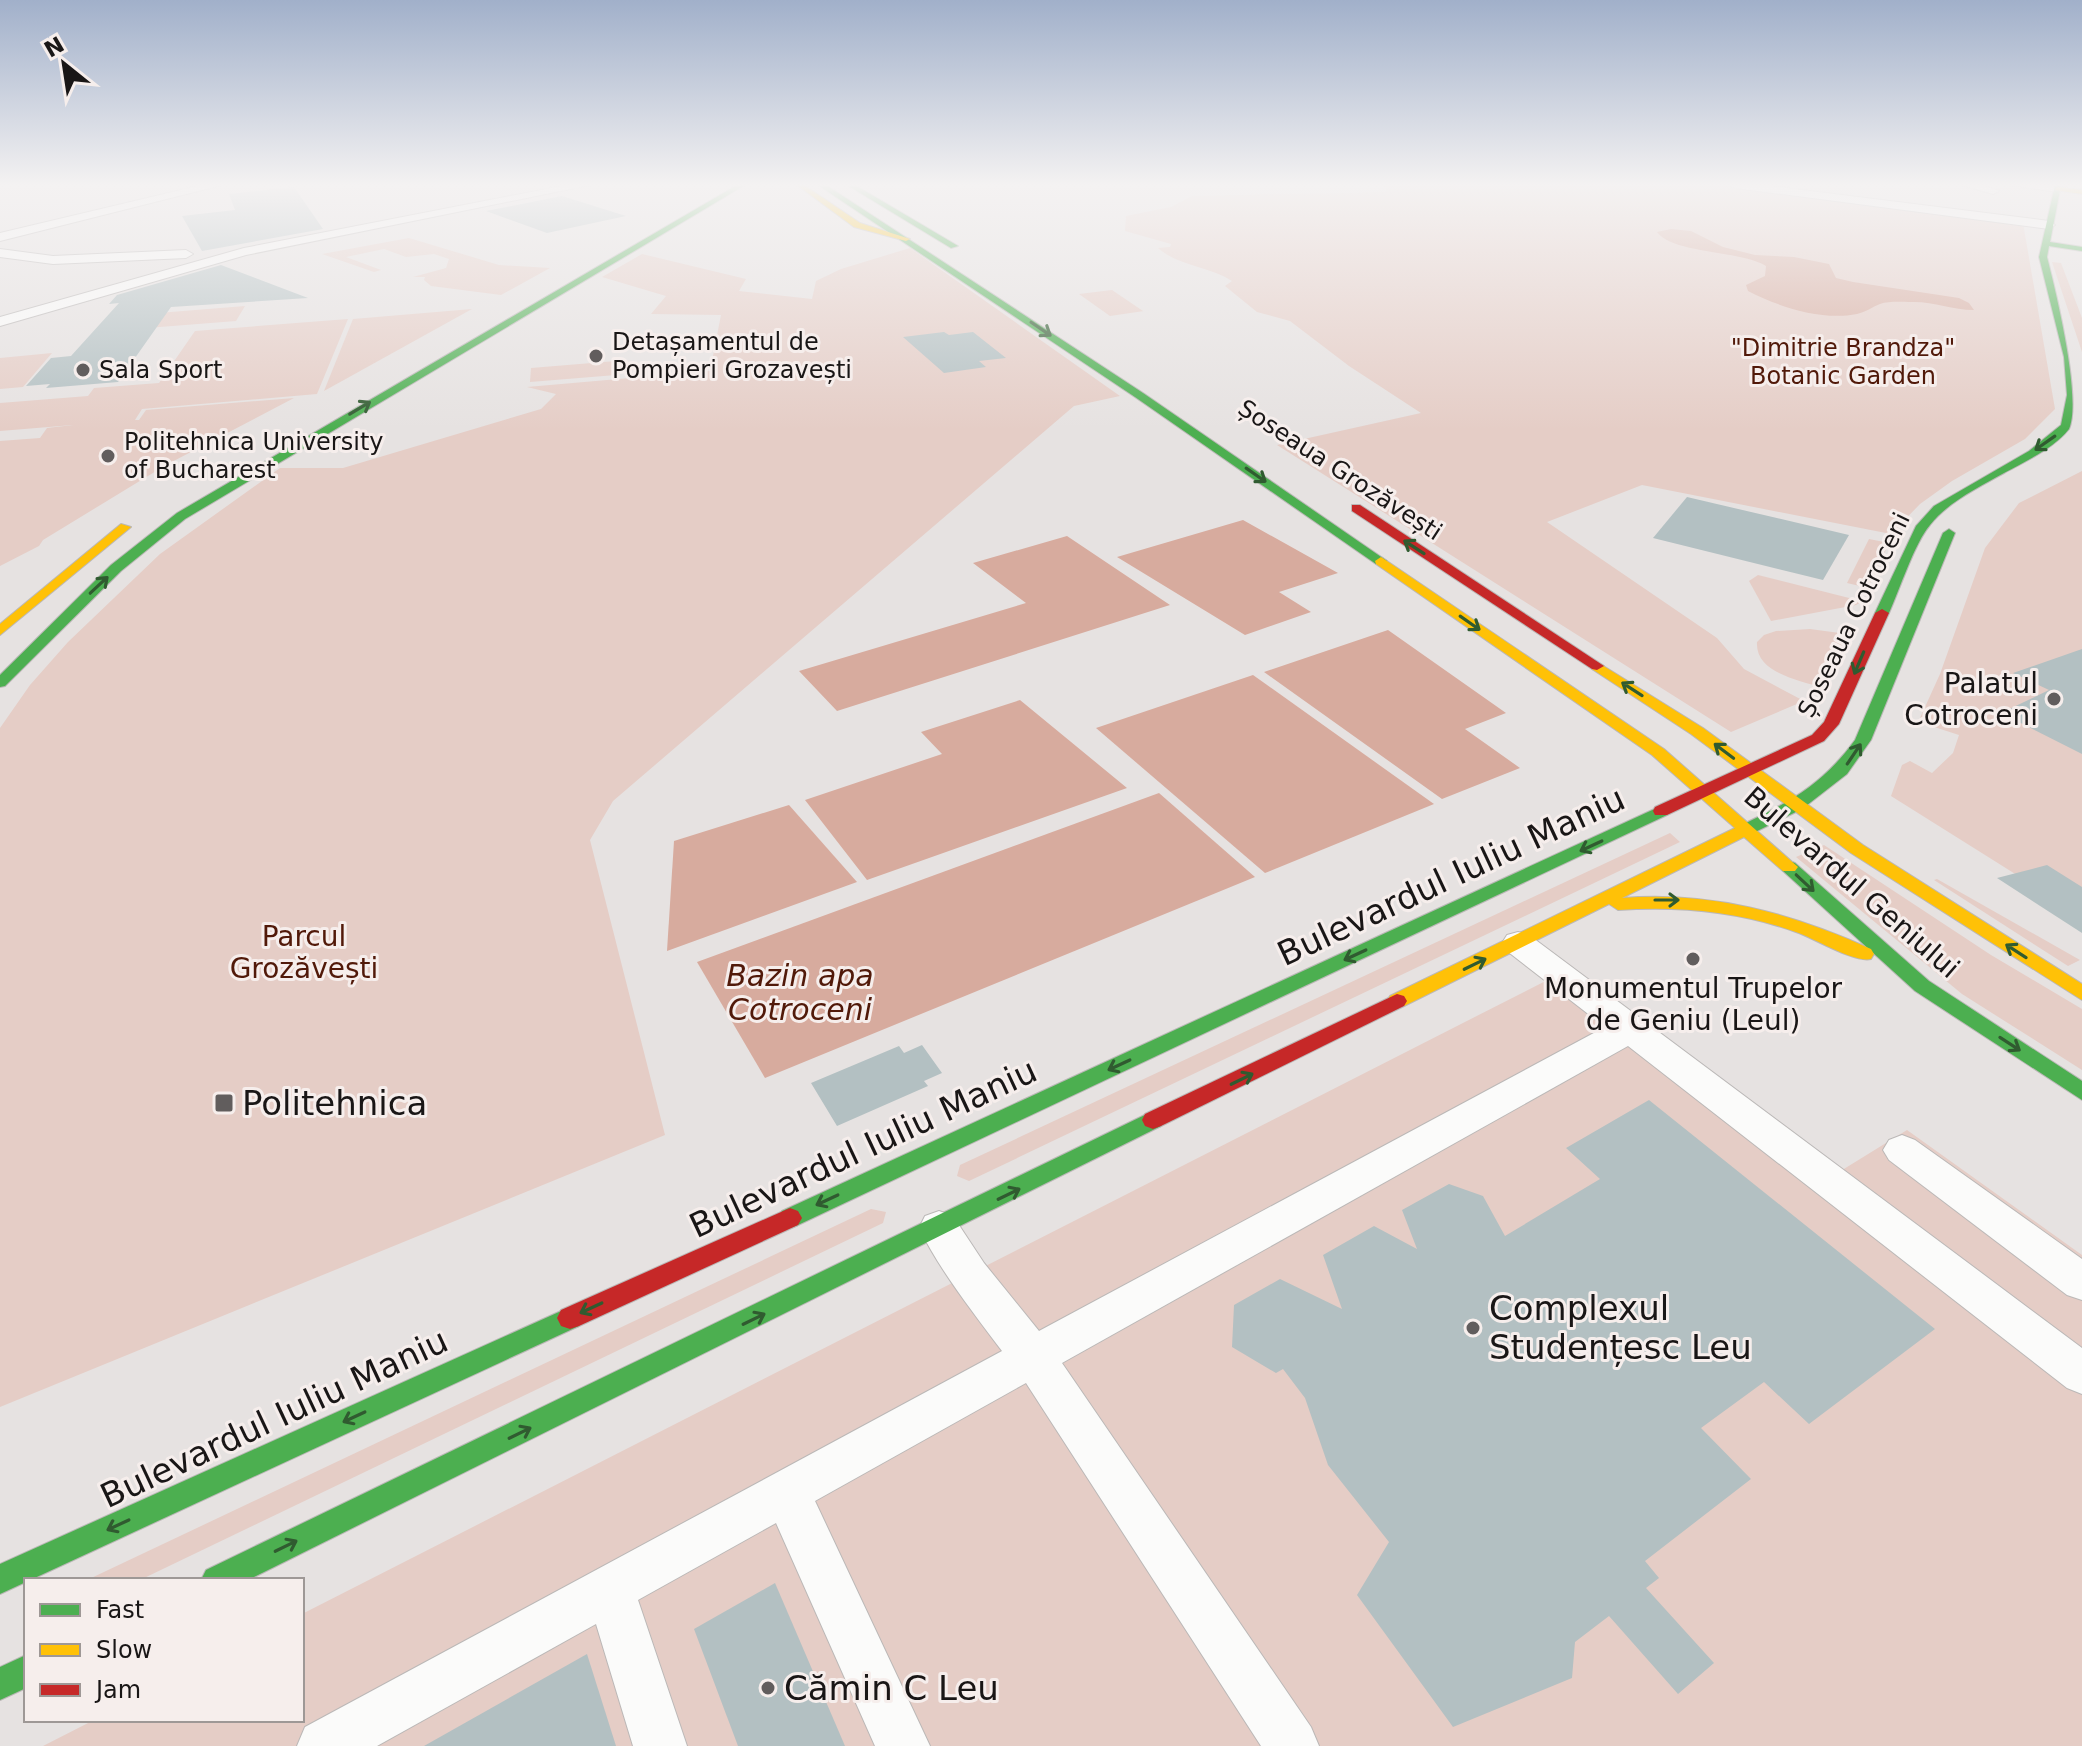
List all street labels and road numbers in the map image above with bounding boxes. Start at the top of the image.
street label: Șoseaua Grozăvești [1233,394,1447,546]
street label: Șoseaua Cotroceni [1792,508,1916,722]
street label: Bulevardul Iuliu Maniu [1271,778,1631,974]
street label: Bulevardul Geniului [1737,780,1966,985]
street label: Bulevardul Iuliu Maniu [683,1050,1043,1246]
street label: Bulevardul Iuliu Maniu [94,1320,454,1516]

